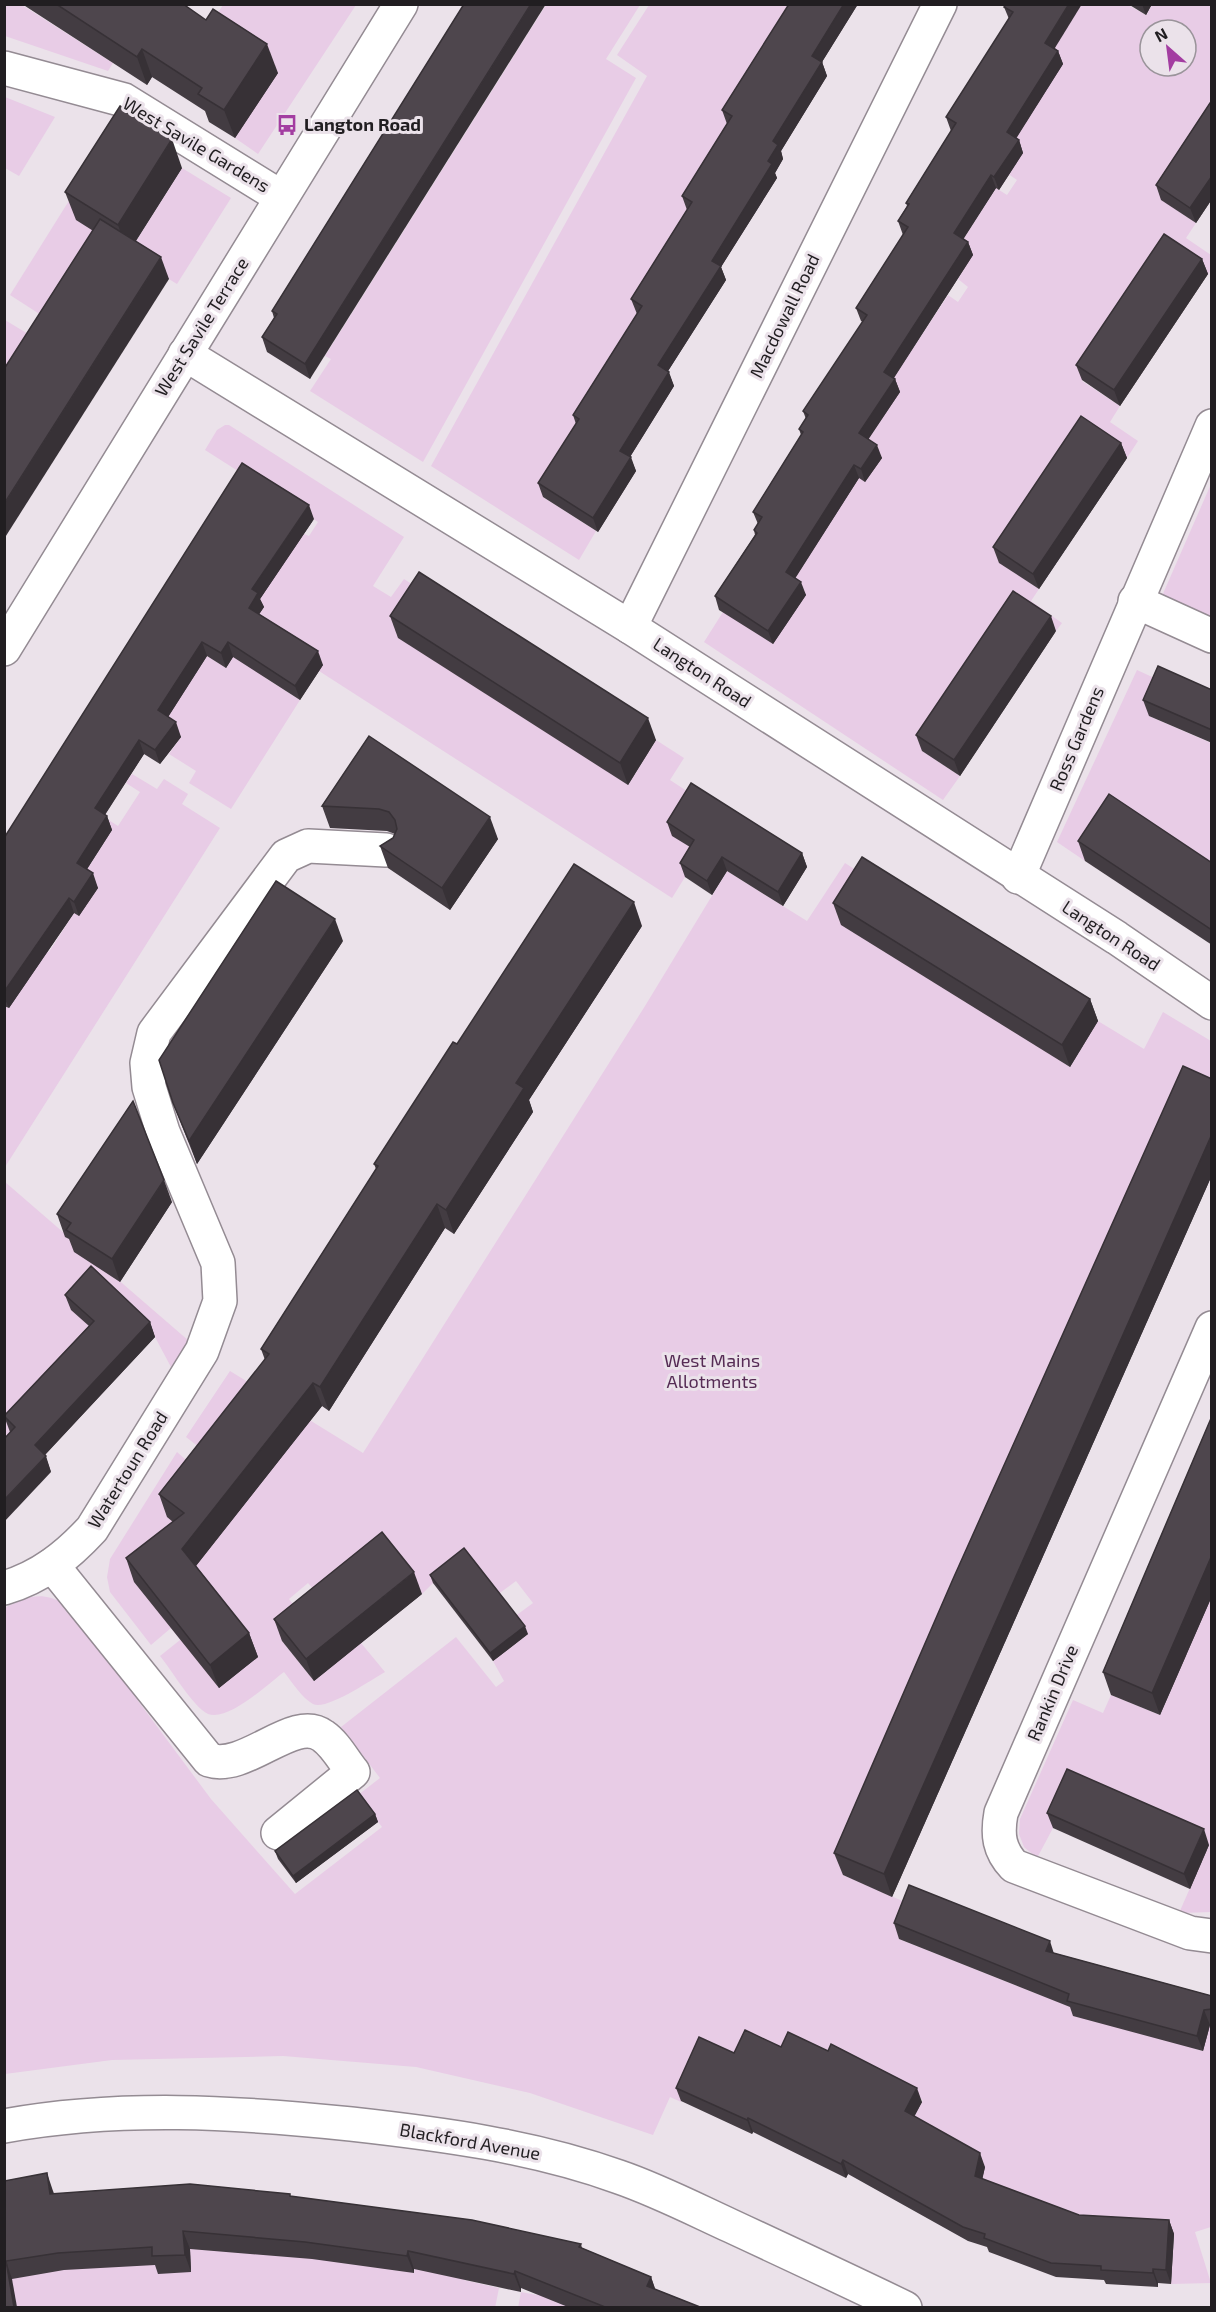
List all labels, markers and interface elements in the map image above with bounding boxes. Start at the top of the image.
north arrow [1138,18,1198,78]
text: N [1151,23,1170,45]
street label: West Savile Gardens [119,92,274,197]
bus stop icon: Langton Road [275,113,299,137]
place label: Langton Road [304,113,421,135]
street label: Macdowall Road [745,250,824,381]
street label: West Savile Terrace [149,253,253,400]
street label: Langton Road [649,632,756,712]
street label: Ross Gardens [1044,683,1108,794]
street label: Langton Road [1058,895,1165,975]
park label: West Mains Allotments [664,1349,760,1392]
street label: Watertoun Road [82,1407,172,1532]
street label: Rankin Drive [1022,1641,1082,1744]
street label: Blackford Avenue [398,2118,542,2164]

